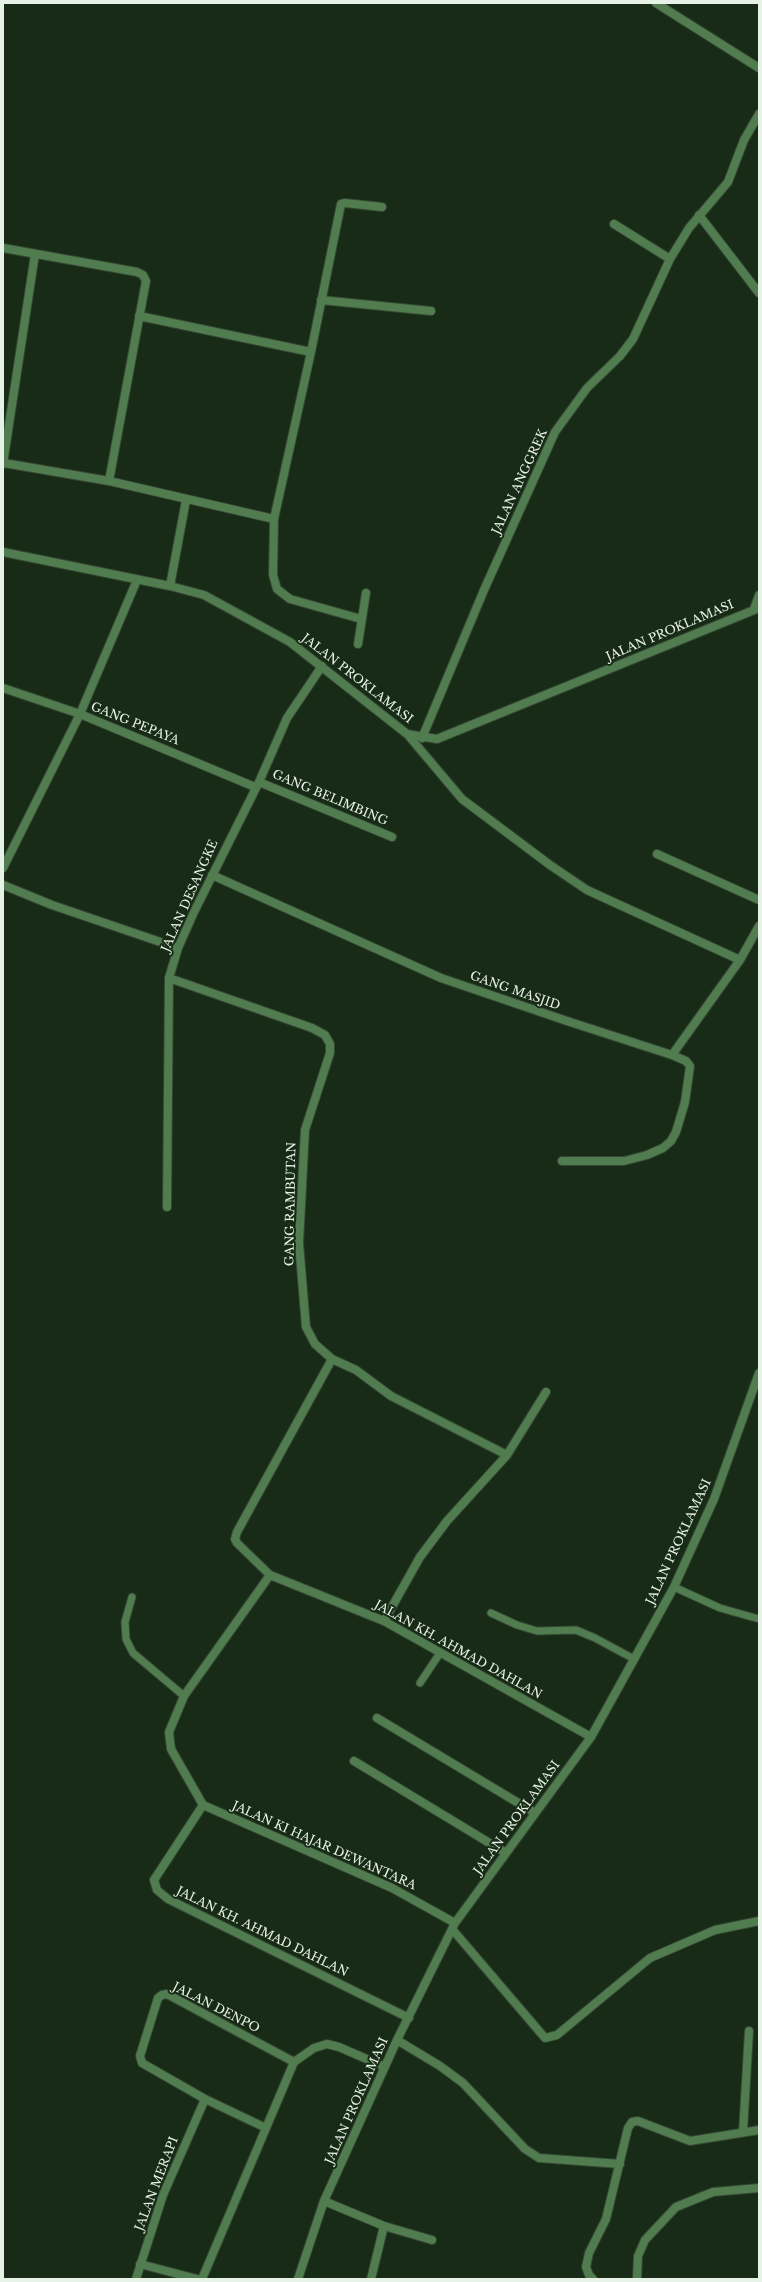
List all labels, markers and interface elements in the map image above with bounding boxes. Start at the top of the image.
street label: JALAN ANGGREK [489,427,551,537]
street label: JALAN PROKLAMASI [604,598,736,664]
street label: JALAN PROKLAMASI [299,631,415,727]
street label: GANG PEPAYA [89,700,181,748]
street label: GANG BELIMBING [270,767,390,829]
street label: JALAN DESANGKE [159,838,221,954]
street label: GANG MASJID [468,969,562,1013]
street label: GANG RAMBUTAN [283,1142,299,1266]
street label: JALAN PROKLAMASI [643,1477,715,1607]
street label: JALAN KH. AHMAD DAHLAN [372,1598,544,1702]
street label: JALAN PROKLAMASI [471,1758,563,1878]
street label: JALAN KI HAJAR DEWANTARA [230,1799,418,1893]
street label: JALAN KH. AHMAD DAHLAN [174,1884,350,1980]
street label: JALAN DENPO [170,1980,262,2036]
street label: JALAN PROKLAMASI [323,2035,391,2167]
street label: JALAN MERAPI [132,2135,182,2233]

